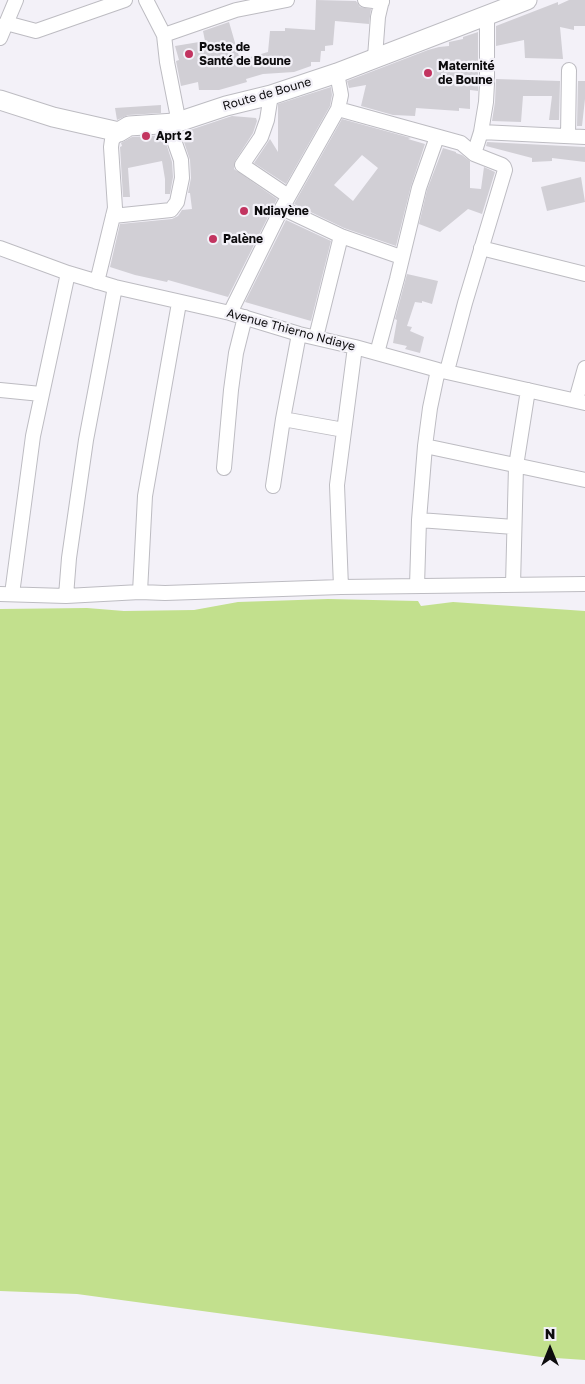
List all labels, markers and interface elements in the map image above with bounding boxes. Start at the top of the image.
place label: Poste de Santé de Boune [199,40,291,68]
marker: Poste de Santé de Boune [183,48,195,60]
place label: Maternité de Boune [438,59,495,87]
marker: Maternité de Boune [422,67,434,79]
street label: Route de Boune [221,74,313,114]
place label: Aprt 2 [156,129,192,143]
marker: Aprt 2 [140,130,152,142]
place label: Ndiayène [254,204,309,218]
marker: Ndiayène [238,205,250,217]
place label: Palène [223,232,263,246]
marker: Palène [207,233,219,245]
street label: Avenue Thierno Ndiaye [225,306,357,354]
north arrow [525,1324,575,1374]
text: N [545,1325,555,1342]

